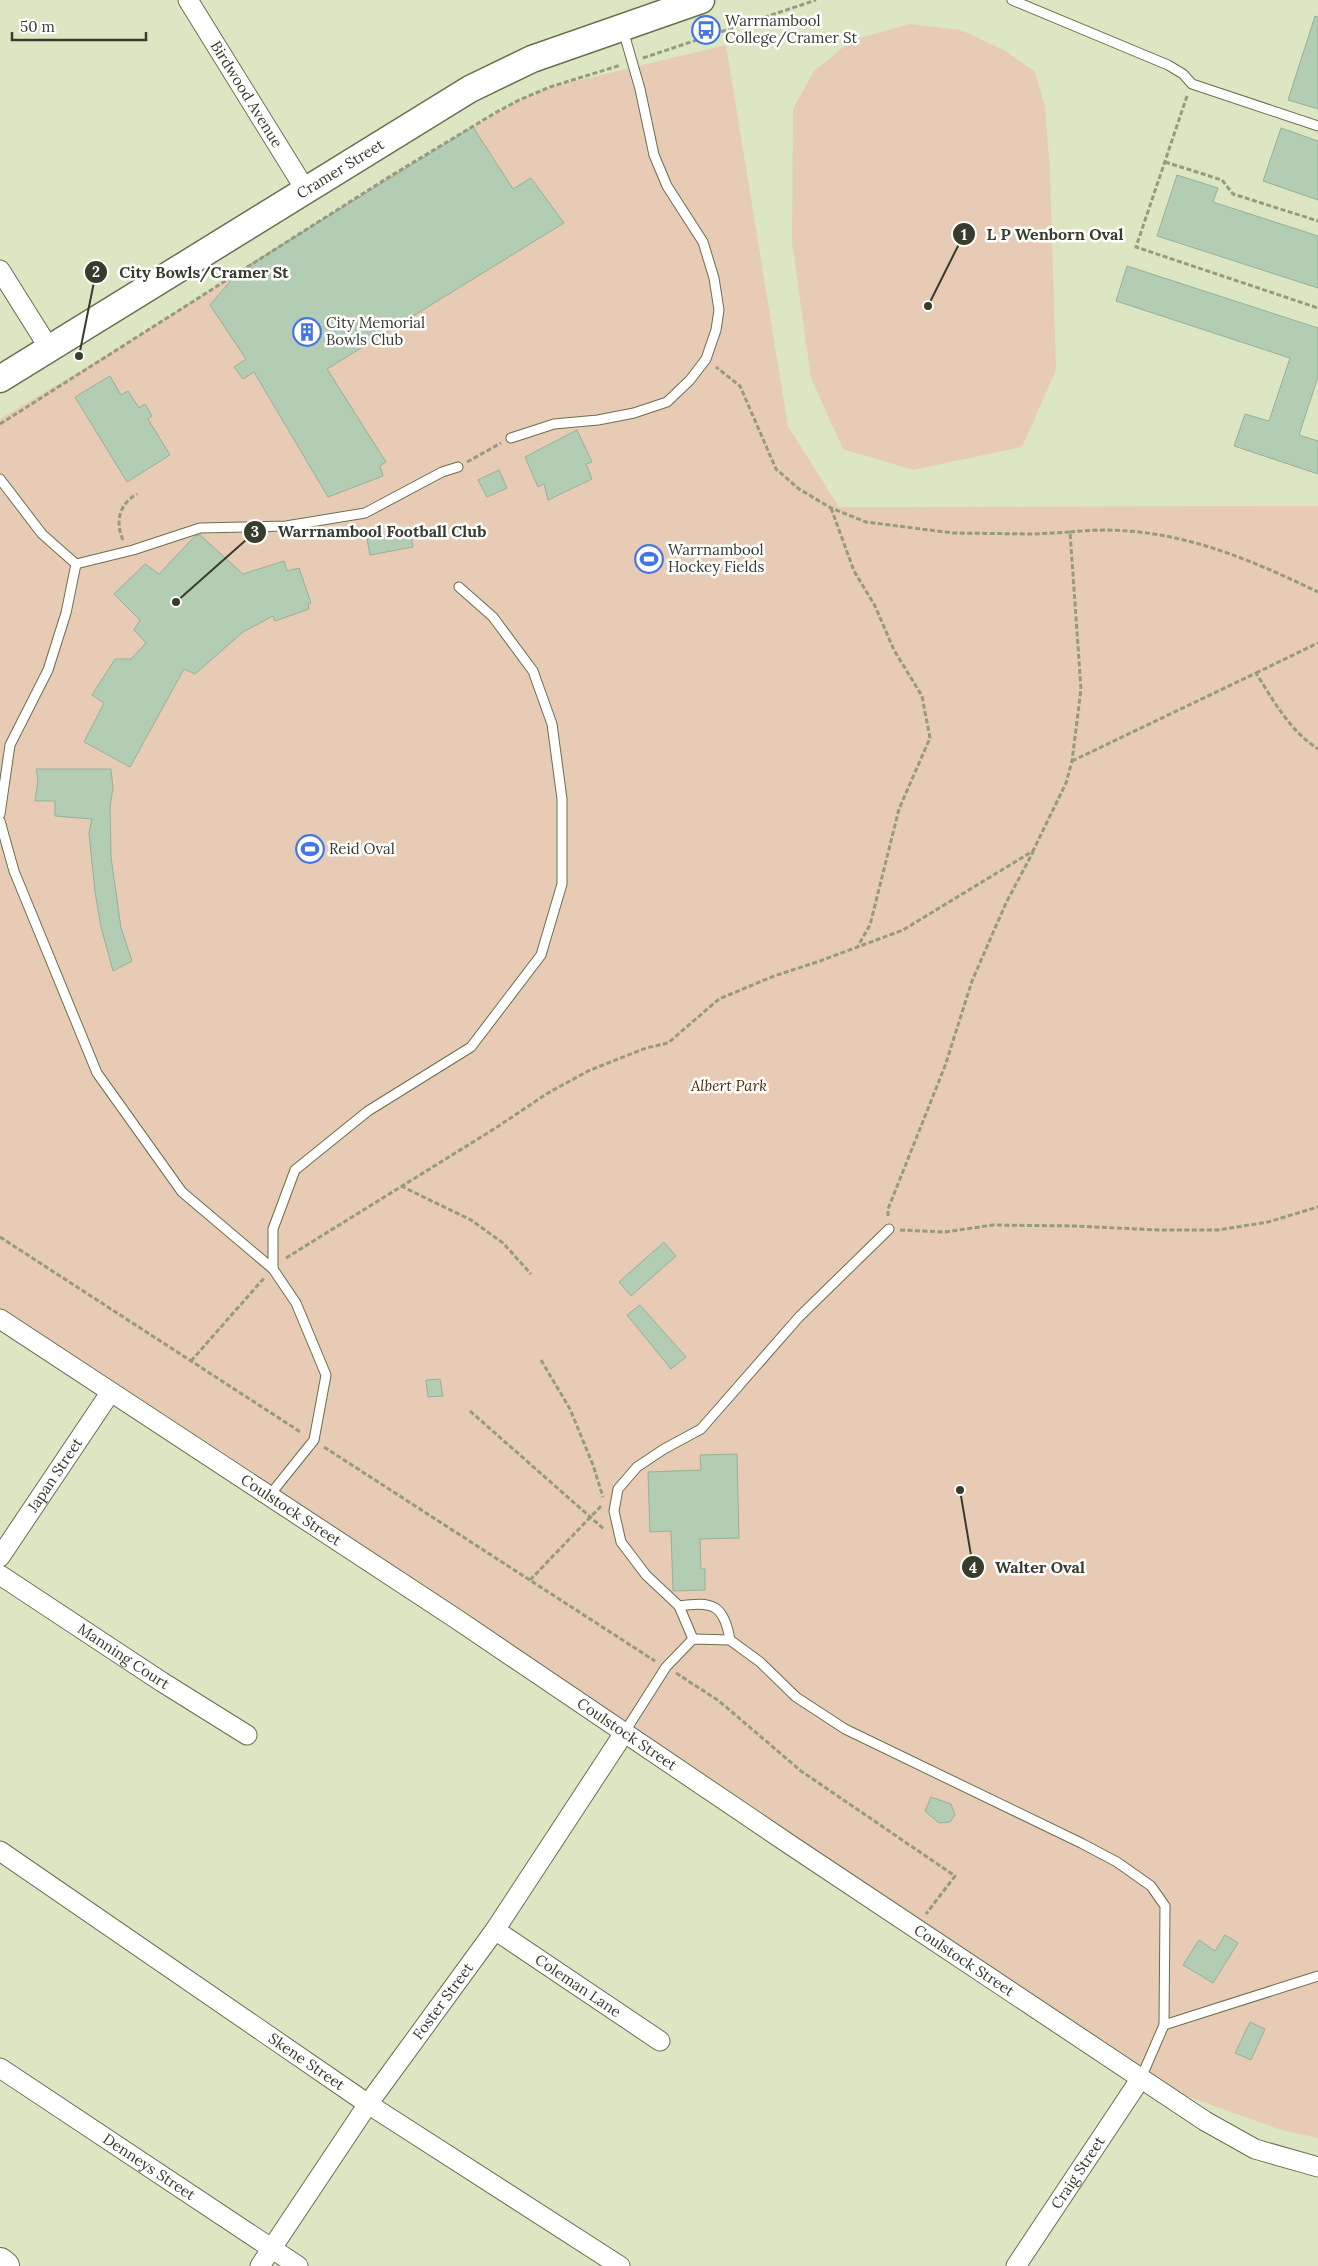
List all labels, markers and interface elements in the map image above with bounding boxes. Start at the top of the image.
scale bar [12,10,146,42]
place label: Warrnambool College/Cramer St [725,11,857,48]
bus stop icon: Warrnambool College/Cramer St [691,15,721,45]
text: 50 m [20,17,55,36]
street label: Birdwood Avenue [207,37,287,151]
street label: Cramer Street [293,134,388,203]
callout: L P Wenborn Oval [951,219,1133,250]
text: L P Wenborn Oval [987,224,1123,244]
text: 1 [961,225,967,244]
callout: City Bowls/Cramer St [84,257,298,288]
text: 2 [92,262,100,281]
text: City Bowls/Cramer St [119,262,289,283]
place label: City Memorial Bowls Club [326,313,425,349]
building icon: City Memorial Bowls Club [292,317,322,347]
callout: Warrnambool Football Club [243,516,497,547]
text: Warrnambool Football Club [278,521,486,541]
text: 3 [251,522,259,541]
place label: Warrnambool Hockey Fields [668,540,765,576]
sports icon: Warrnambool Hockey Fields [634,544,664,574]
sports icon: Reid Oval [295,834,325,864]
place label: Reid Oval [329,839,395,858]
park label: Albert Park [690,1076,767,1095]
street label: Japan Street [22,1434,87,1516]
street label: Coulstock Street [237,1470,345,1550]
callout: Walter Oval [960,1552,1095,1583]
text: Walter Oval [995,1557,1085,1577]
text: 4 [969,1558,977,1577]
street label: Manning Court [74,1619,173,1693]
street label: Coulstock Street [574,1693,681,1774]
street label: Coulstock Street [911,1920,1018,2000]
street label: Coleman Lane [532,1950,625,2021]
street label: Foster Street [408,1958,477,2043]
street label: Skene Street [265,2028,349,2094]
street label: Denneys Street [100,2129,199,2204]
street label: Craig Street [1047,2132,1109,2213]

